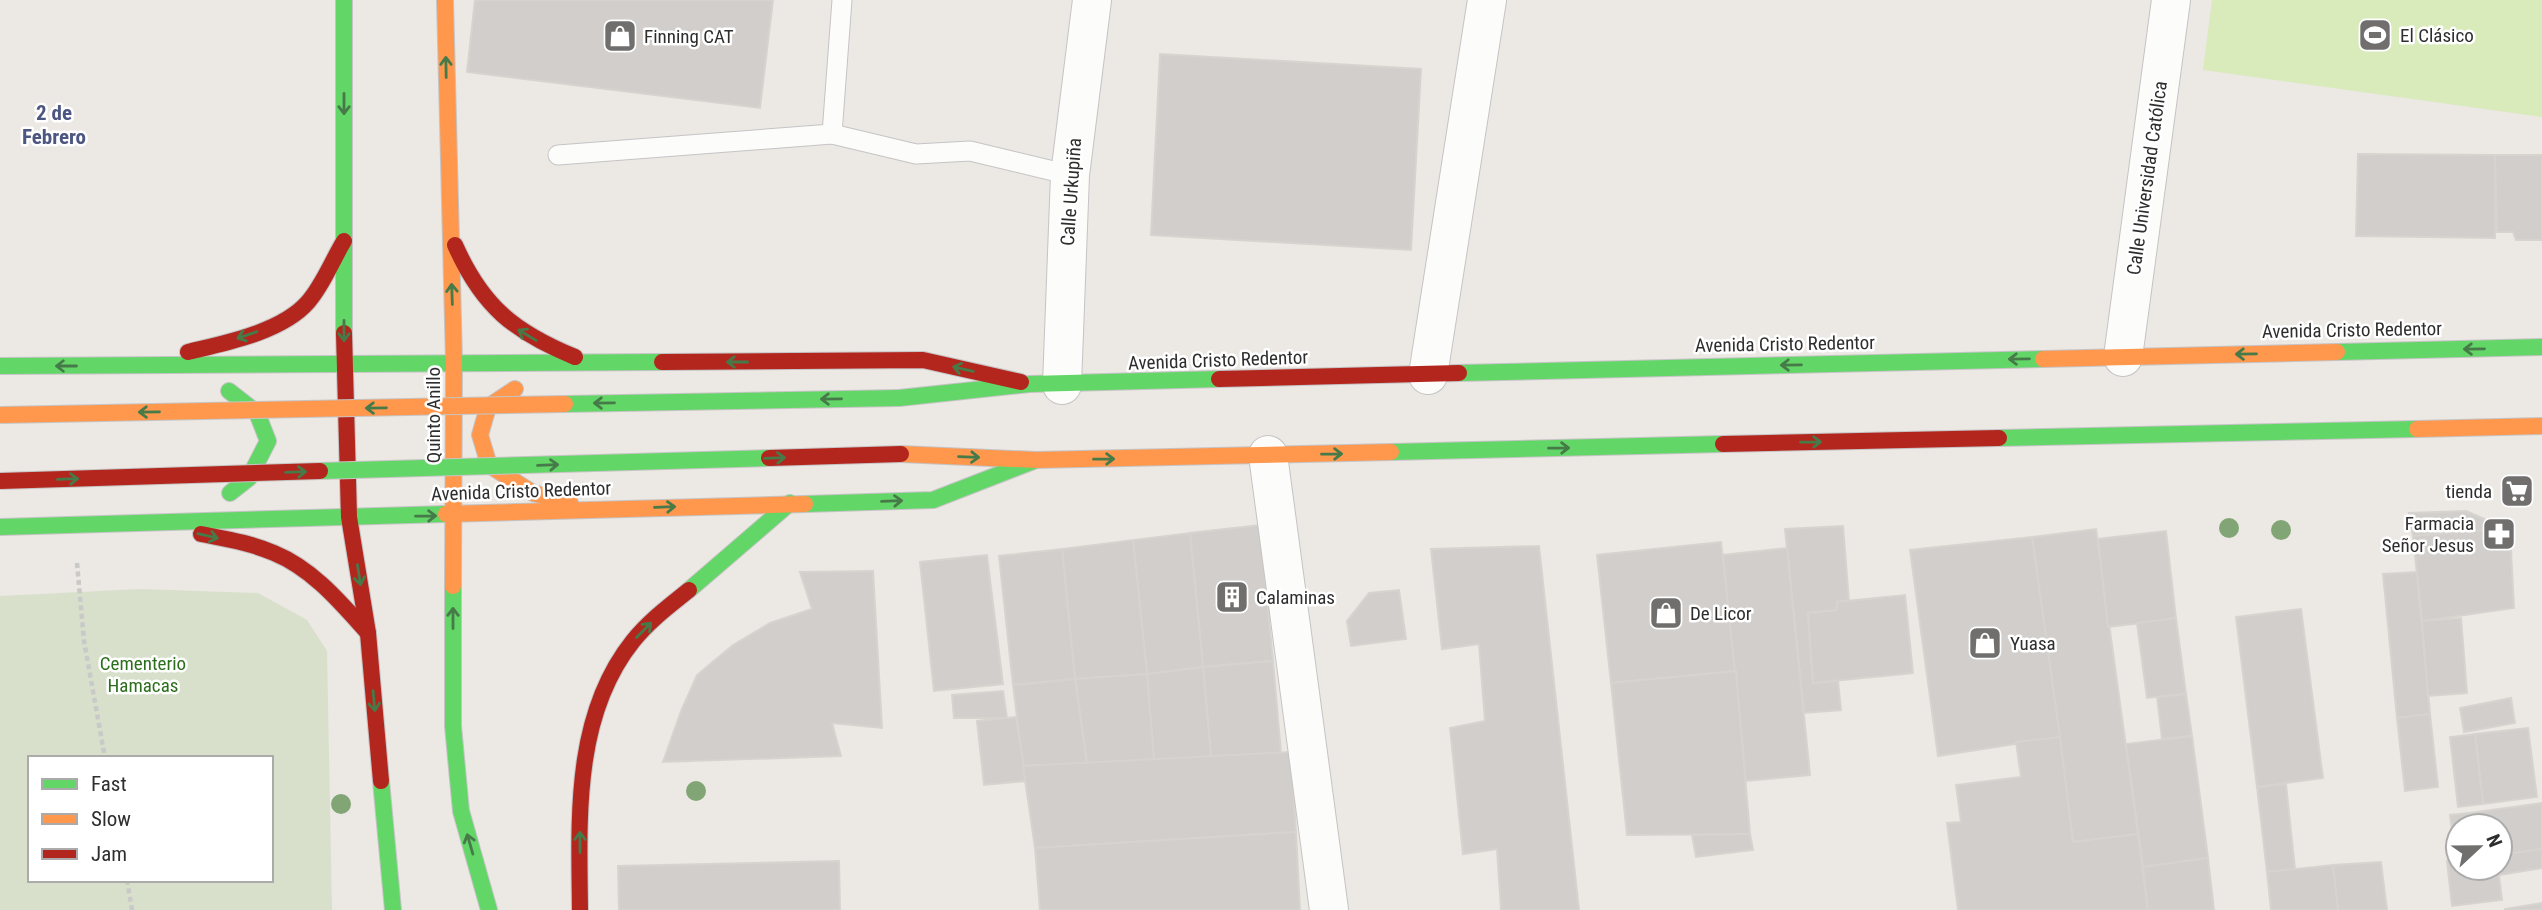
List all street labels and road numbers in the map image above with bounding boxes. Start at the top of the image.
street label: Calle Universidad Católica [2122,80,2172,276]
street label: Calle Urkupiña [1056,137,1086,247]
street label: Avenida Cristo Redentor [2262,317,2442,343]
street label: Avenida Cristo Redentor [1695,331,1875,357]
street label: Avenida Cristo Redentor [1128,345,1309,375]
street label: Quinto Anillo [422,367,445,463]
street label: Avenida Cristo Redentor [431,476,612,506]

